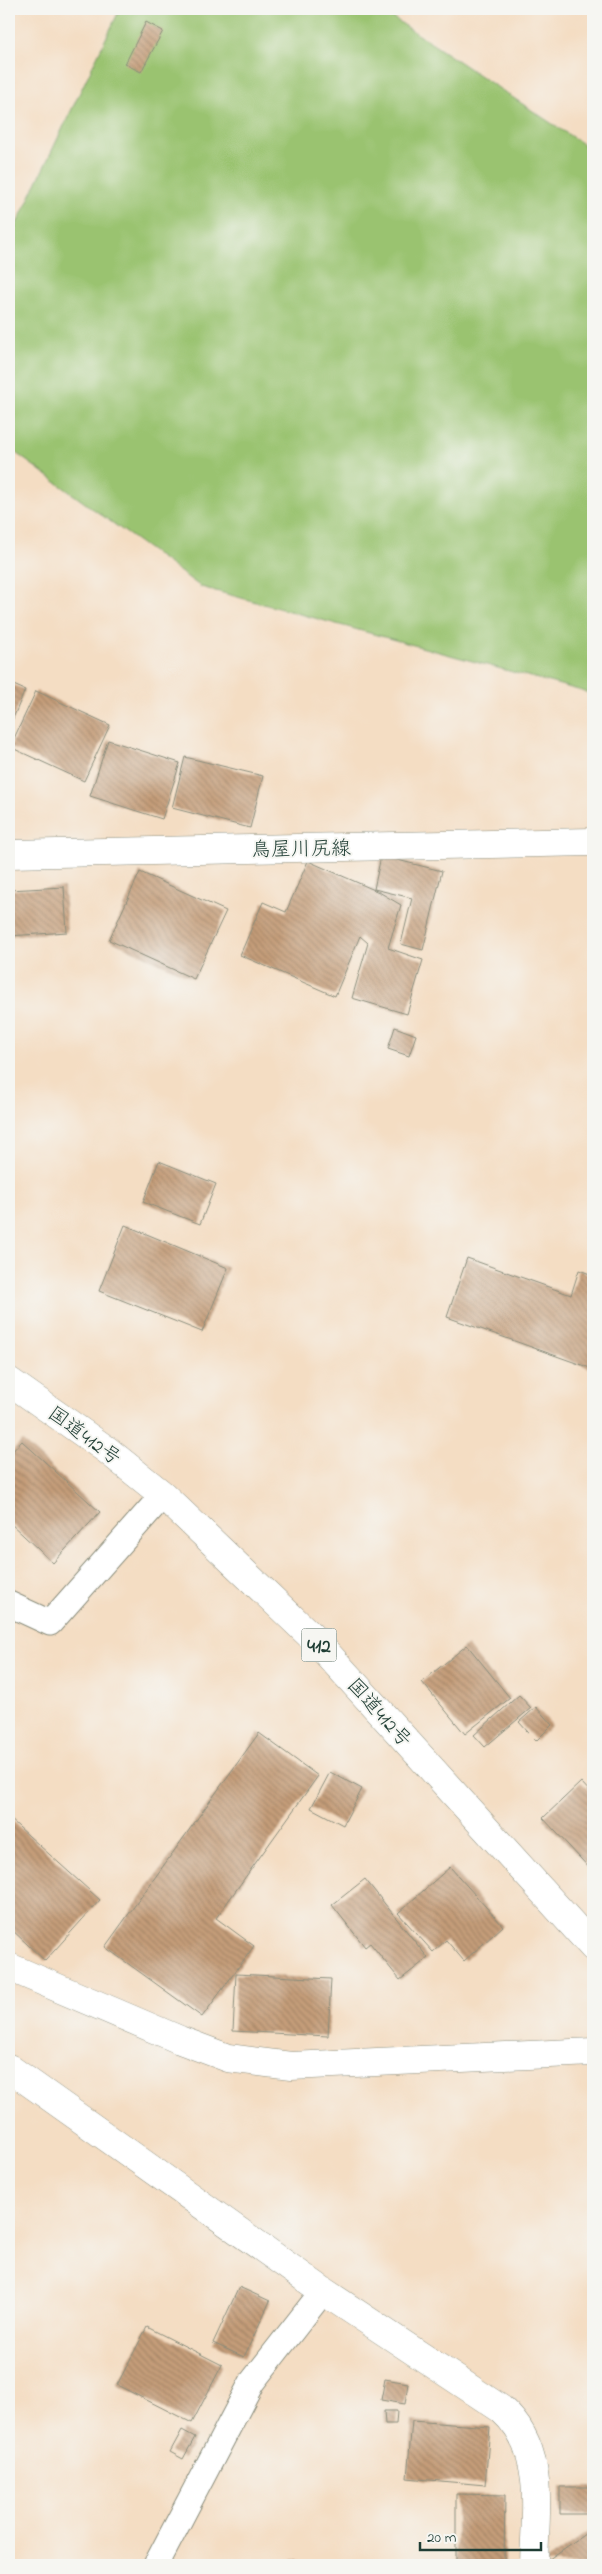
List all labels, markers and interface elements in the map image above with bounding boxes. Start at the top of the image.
street label: 鳥屋川尻線 [251,835,351,866]
street label: 国道412号 [41,1400,126,1474]
road number: 412 [302,1628,336,1662]
street label: 国道412号 [339,1673,417,1755]
scale bar [420,2519,541,2551]
text: 20 m [427,2527,457,2549]

